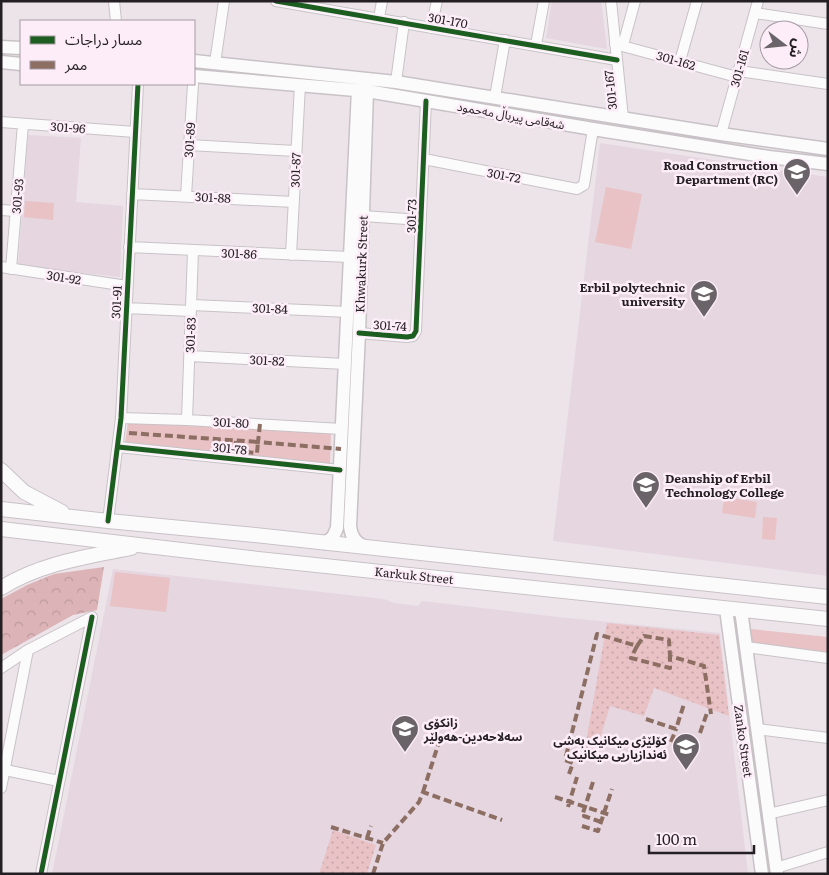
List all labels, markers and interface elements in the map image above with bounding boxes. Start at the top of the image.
street label: 301-170 [427,8,469,32]
legend [20,20,195,85]
north arrow [759,20,809,70]
text: مسار دراجات [65,27,142,50]
text: ش [785,37,810,61]
street label: 301-162 [654,46,698,74]
street label: 301-161 [725,47,753,89]
text: ممر [64,52,88,75]
street label: 301-167 [599,69,621,111]
street label: شەقامی پیرباڵ مەحمود [456,97,566,133]
street label: 301-96 [50,117,87,137]
street label: 301-89 [179,122,199,158]
street label: 301-87 [285,152,305,188]
place label: Road Construction Department (RC) [663,156,779,188]
school or university icon: Road Construction Department (RC) [782,157,812,196]
street label: 301-72 [486,163,522,187]
street label: 301-93 [6,178,28,214]
street label: 301-88 [195,187,232,207]
street label: 301-73 [401,199,421,233]
street label: Khwakurk Street [350,215,372,313]
street label: 301-86 [221,243,258,263]
street label: 301-92 [45,265,83,289]
place label: Erbil polytechnic university [579,278,686,310]
school or university icon: Erbil polytechnic university [689,279,719,318]
street label: 301-91 [106,285,126,319]
street label: 301-84 [252,298,289,318]
street label: 301-74 [373,315,408,335]
street label: 301-83 [180,317,200,353]
street label: 301-82 [249,350,285,370]
street label: 301-80 [212,412,250,432]
street label: 301-78 [212,437,248,459]
place label: Deanship of Erbil Technology College [665,469,784,501]
school or university icon: Deanship of Erbil Technology College [631,470,661,509]
street label: Karkuk Street [374,562,455,588]
street label: Zanko Street [730,704,758,779]
place label: زانکۆی سەلاحەدین-هەولێر [423,713,522,745]
school or university icon: زانکۆی سەلاحەدین-هەولێر [390,714,420,753]
place label: کۆلێژی میکانیک بەشی ئەندازیاریی میکانیک [553,731,668,763]
school or university icon: کۆلێژی میکانیک بەشی ئەندازیاریی میکانیک [671,732,701,771]
scale bar [649,822,754,854]
text: 100 m [656,827,697,850]

